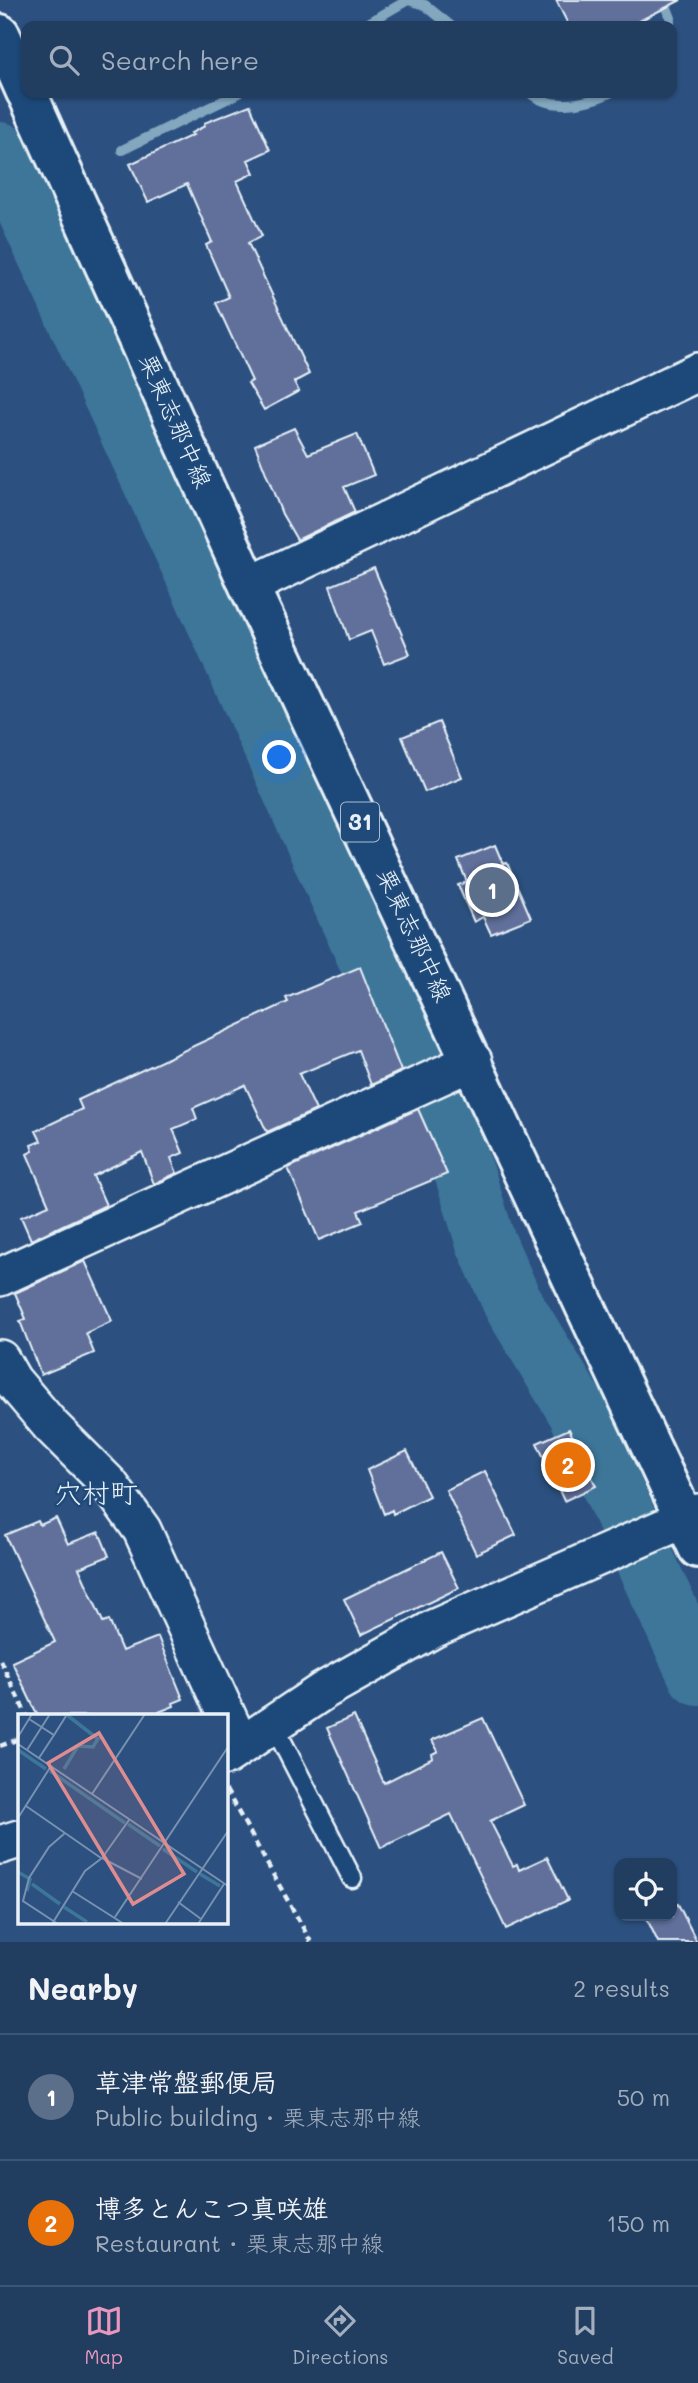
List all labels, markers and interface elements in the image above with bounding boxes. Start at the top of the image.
search box [21,21,677,98]
icon: search [45,41,83,79]
text: Search here [101,43,259,77]
street label: 栗東志那中線 [133,348,220,492]
your location [262,740,296,774]
road number: 31 [341,802,379,842]
street label: 栗東志那中線 [371,863,460,1006]
pin: 1 [469,864,515,916]
pin: 2 [545,1439,591,1491]
district label: 穴村町 [54,1474,138,1510]
inset map [18,1714,228,1924]
map controls [614,1858,677,1921]
button: locate [614,1858,677,1921]
text: Nearby [28,1968,138,2008]
text: 2 results [573,1973,670,2003]
text: 草津常盤郵便局 [95,2065,277,2099]
text: 1 [46,2082,56,2112]
text: 50 m [617,2082,670,2112]
text: Public building · 栗東志那中線 [95,2102,420,2132]
text: 博多とんこつ真咲雄 [95,2191,328,2225]
text: 2 [45,2208,57,2238]
text: 150 m [606,2208,670,2238]
text: Restaurant · 栗東志那中線 [95,2228,384,2258]
tab: Map [84,2302,123,2369]
tab: Directions [292,2302,388,2369]
tab: Saved [557,2302,614,2369]

